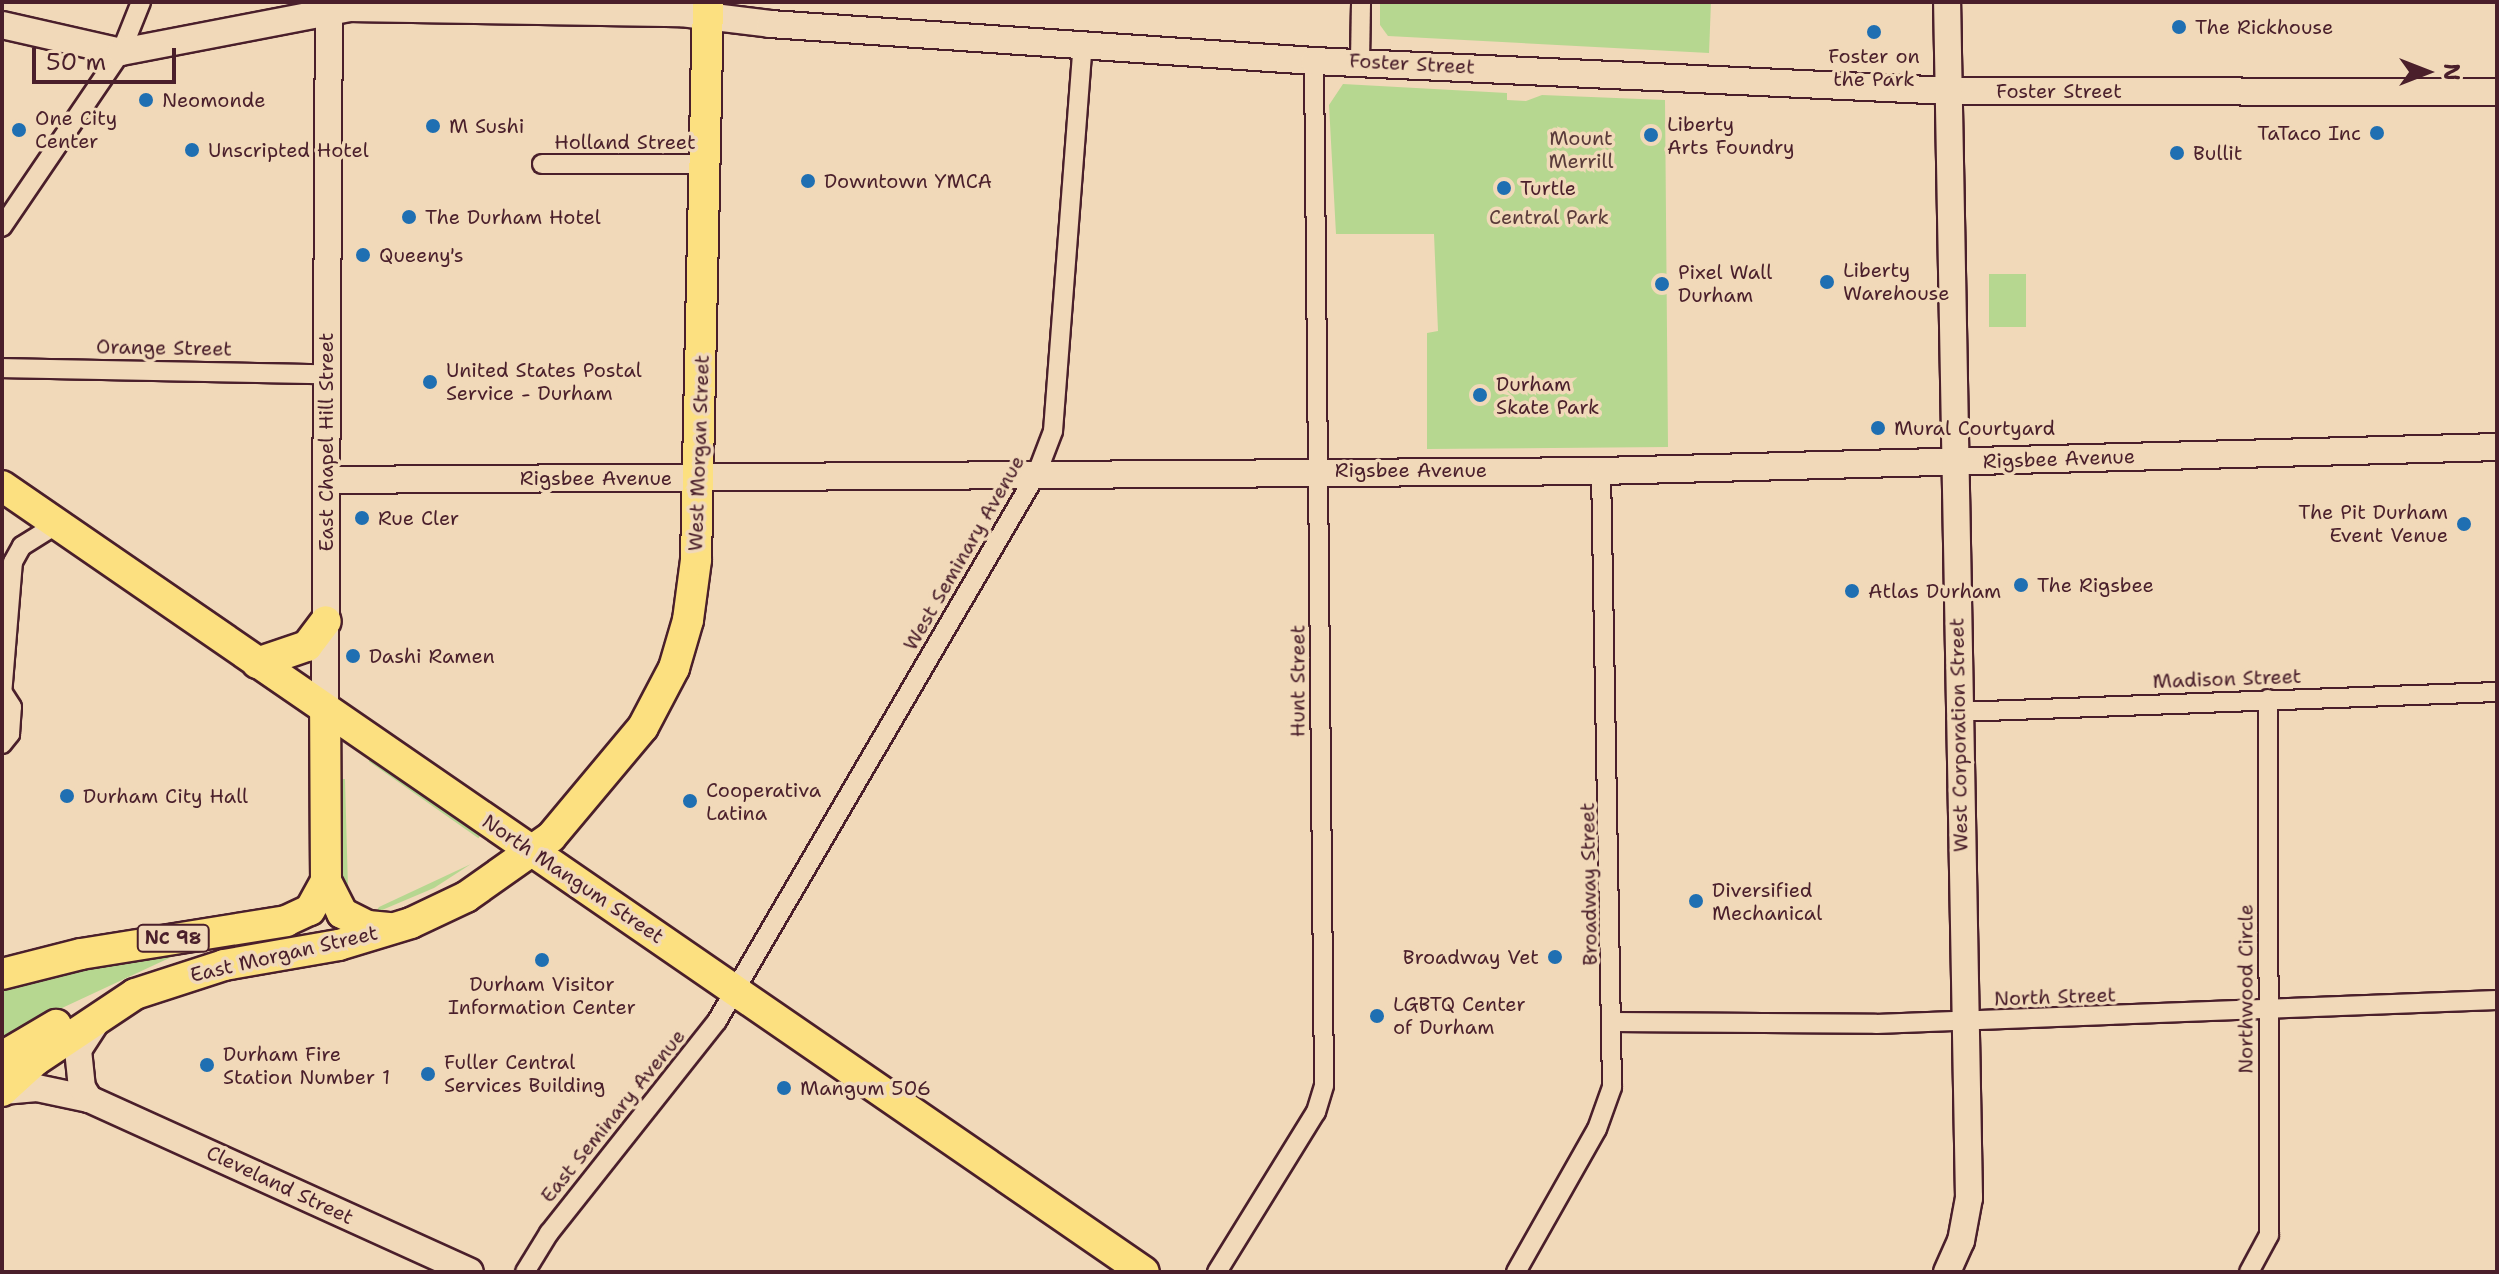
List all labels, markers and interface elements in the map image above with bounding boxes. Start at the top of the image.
place label: The Rickhouse [2195,15,2333,39]
marker: The Rickhouse [2170,18,2188,36]
marker: Foster on the Park [1865,23,1883,41]
scale bar [36,32,180,82]
north arrow [2387,32,2467,112]
place label: Foster on the Park [1828,44,1920,91]
text: 50 m [46,46,106,78]
street label: Foster Street [1348,49,1476,79]
text: N [2437,63,2466,81]
street label: Foster Street [1996,79,2122,103]
place label: Neomonde [162,88,265,112]
marker: Neomonde [137,91,155,109]
place label: One City Center [35,106,117,153]
place label: Liberty Arts Foundry [1667,112,1795,159]
place label: M Sushi [449,114,524,138]
marker: M Sushi [424,117,442,135]
marker: One City Center [10,121,28,139]
place label: TaTaco Inc [2257,121,2361,145]
marker: TaTaco Inc [2368,124,2386,142]
park label: Mount Merrill [1548,126,1614,173]
marker: Liberty Arts Foundry [1642,126,1660,144]
street label: Holland Street [554,130,696,154]
place label: Unscripted Hotel [208,138,369,162]
marker: Unscripted Hotel [183,141,201,159]
place label: Bullit [2193,141,2242,165]
marker: Bullit [2168,144,2186,162]
place label: Downtown YMCA [824,169,992,193]
marker: Downtown YMCA [799,172,817,190]
place label: Turtle [1520,176,1576,200]
marker: Turtle [1495,179,1513,197]
place label: The Durham Hotel [425,205,601,229]
park label: Central Park [1489,205,1609,229]
marker: The Durham Hotel [400,208,418,226]
place label: Queeny's [379,243,464,267]
marker: Queeny's [354,246,372,264]
place label: Liberty Warehouse [1843,258,1949,305]
place label: Pixel Wall Durham [1678,260,1772,307]
marker: Liberty Warehouse [1818,273,1836,291]
marker: Pixel Wall Durham [1653,275,1671,293]
street label: East Chapel Hill Street [314,332,338,552]
street label: Orange Street [96,335,232,361]
street label: West Morgan Street [684,354,714,552]
place label: United States Postal Service - Durham [446,358,642,405]
place label: Durham Skate Park [1496,372,1599,419]
marker: United States Postal Service - Durham [421,373,439,391]
marker: Durham Skate Park [1471,386,1489,404]
place label: Mural Courtyard [1894,416,2055,440]
marker: Mural Courtyard [1869,419,1887,437]
street label: Rigsbee Avenue [1982,444,2136,474]
street label: West Seminary Avenue [898,451,1030,655]
street label: Rigsbee Avenue [1335,458,1487,482]
street label: Rigsbee Avenue [520,466,672,490]
place label: The Pit Durham Event Venue [2298,500,2448,547]
place label: Rue Cler [378,506,459,530]
marker: Rue Cler [353,509,371,527]
marker: The Pit Durham Event Venue [2455,515,2473,533]
place label: The Rigsbee [2037,573,2154,597]
marker: The Rigsbee [2012,576,2030,594]
place label: Atlas Durham [1868,579,2001,603]
marker: Atlas Durham [1843,582,1861,600]
street label: West Corporation Street [1945,618,1973,852]
street label: Hunt Street [1286,625,1310,737]
place label: Dashi Ramen [369,644,495,668]
marker: Dashi Ramen [344,647,362,665]
street label: Madison Street [2152,664,2302,694]
place label: Cooperativa Latina [706,778,821,825]
place label: Durham City Hall [83,784,248,808]
marker: Durham City Hall [58,787,76,805]
marker: Cooperativa Latina [681,792,699,810]
street label: Broadway Street [1576,802,1602,966]
street label: North Mangum Street [478,809,668,949]
place label: Diversified Mechanical [1712,878,1822,925]
marker: Diversified Mechanical [1687,892,1705,910]
street label: Northwood Circle [2234,904,2258,1074]
street label: East Morgan Street [188,921,380,987]
road number: NC 98 [135,924,211,952]
place label: Broadway Vet [1403,945,1539,969]
marker: Broadway Vet [1546,948,1564,966]
marker: Durham Visitor Information Center [533,951,551,969]
place label: Durham Visitor Information Center [448,972,636,1019]
street label: North Street [1993,983,2117,1011]
place label: LGBTQ Center of Durham [1393,992,1526,1039]
marker: LGBTQ Center of Durham [1368,1007,1386,1025]
street label: East Seminary Avenue [536,1024,690,1208]
place label: Durham Fire Station Number 1 [223,1042,390,1089]
place label: Fuller Central Services Building [444,1050,605,1097]
marker: Durham Fire Station Number 1 [198,1056,216,1074]
marker: Fuller Central Services Building [419,1065,437,1083]
place label: Mangum 506 [800,1076,931,1100]
marker: Mangum 506 [775,1079,793,1097]
street label: Cleveland Street [203,1140,357,1230]

